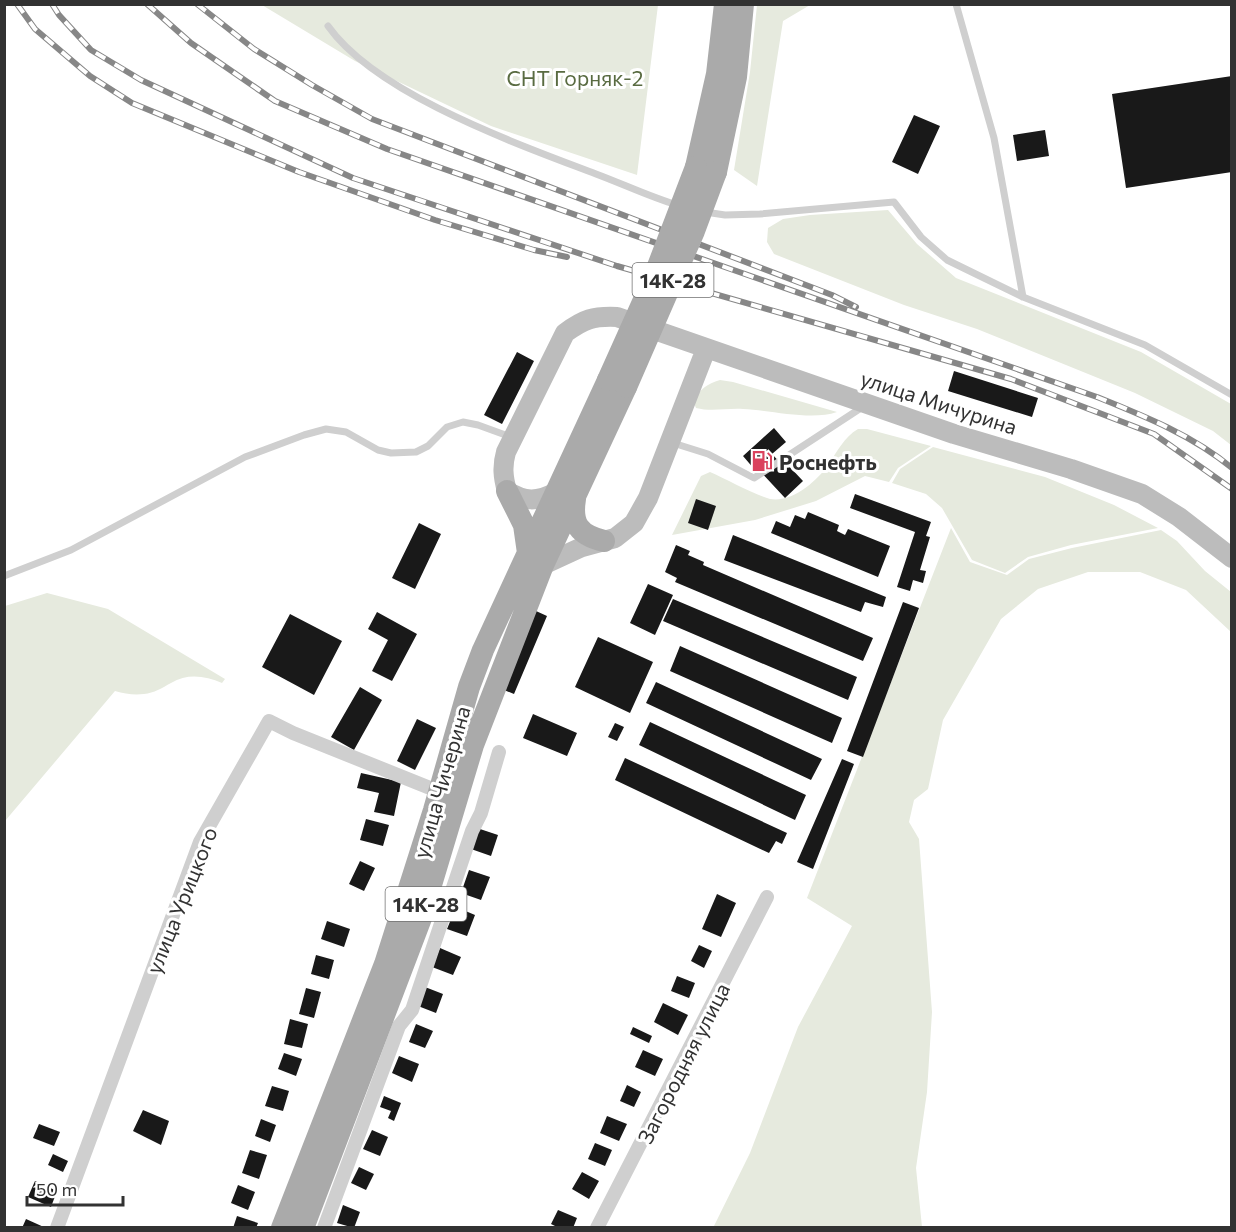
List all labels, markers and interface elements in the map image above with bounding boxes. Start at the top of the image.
park label: СНТ Горняк-2 [506,65,644,90]
road number: 14К-28 [632,263,714,297]
street label: улица Мичурина [858,365,1020,439]
fuel station icon: Роснефть [750,449,774,473]
place label: Роснефть [779,449,877,474]
street label: улица Чичерина [407,703,475,861]
street label: улица Урицкого [140,823,222,977]
road number: 14К-28 [386,887,466,921]
street label: Загородняя улица [632,978,734,1148]
scale bar [27,1169,123,1207]
text: 50 m [36,1178,77,1200]

